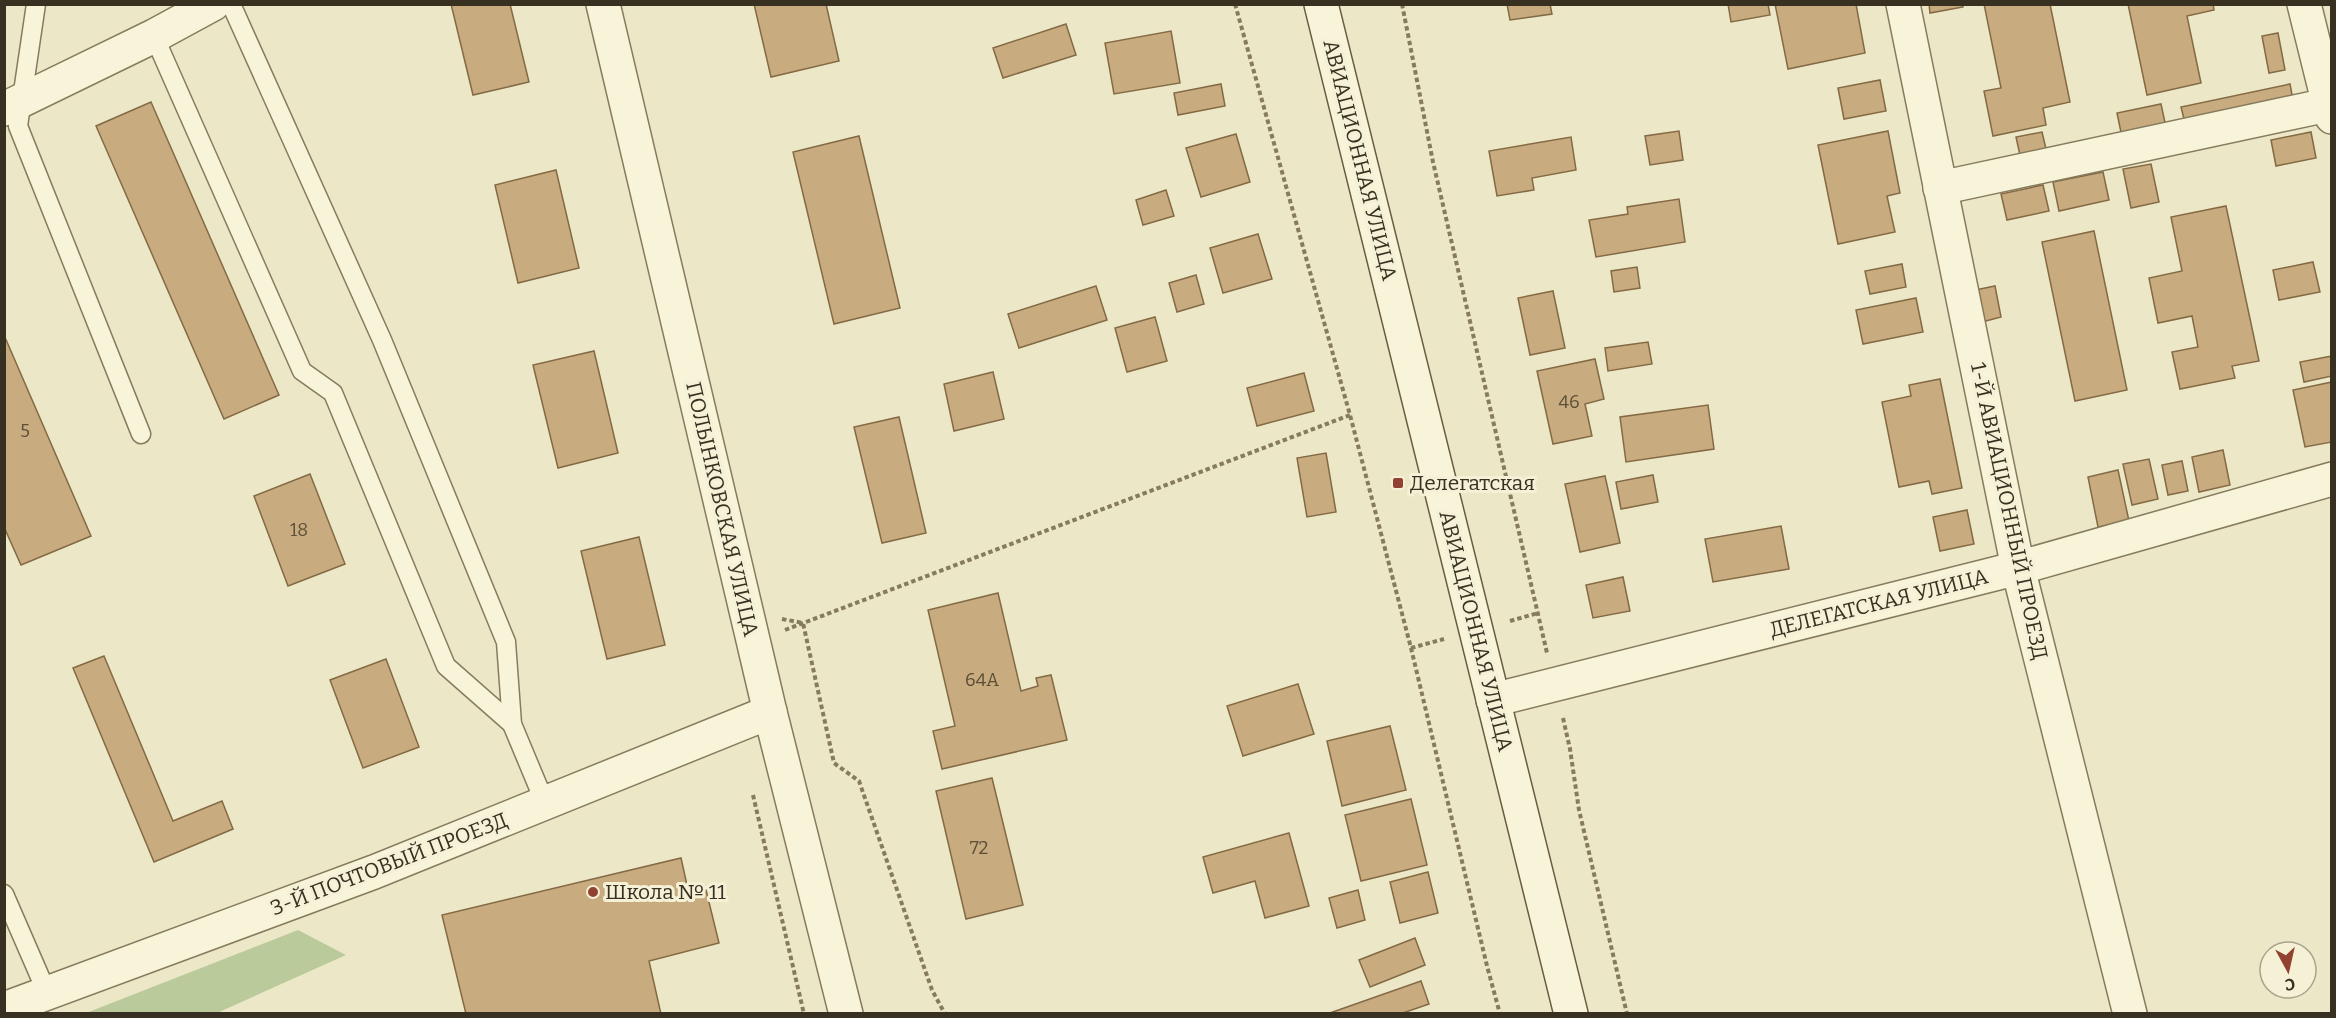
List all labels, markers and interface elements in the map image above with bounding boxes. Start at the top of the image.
street label: АВИАЦИОННАЯ УЛИЦА [1317,37,1403,283]
street label: 1-Й АВИАЦИОННЫЙ ПРОЕЗД [1965,360,2053,662]
street label: ПОЛЫНКОВСКАЯ УЛИЦА [680,379,764,639]
house number: 46 [1558,391,1580,413]
house number: 5 [20,420,30,442]
place label: Делегатская [1410,470,1535,496]
marker: Делегатская [1391,476,1405,490]
street label: АВИАЦИОННАЯ УЛИЦА [1433,508,1519,754]
house number: 18 [290,519,308,541]
street label: ДЕЛЕГАТСКАЯ УЛИЦА [1767,563,1991,643]
house number: 64А [965,669,999,691]
street label: 3-Й ПОЧТОВЫЙ ПРОЕЗД [267,807,511,921]
house number: 72 [970,837,988,859]
place label: Школа № 11 [605,879,726,905]
marker: Школа № 11 [586,885,600,899]
north arrow [2258,940,2318,1000]
text: С [2284,974,2296,994]

